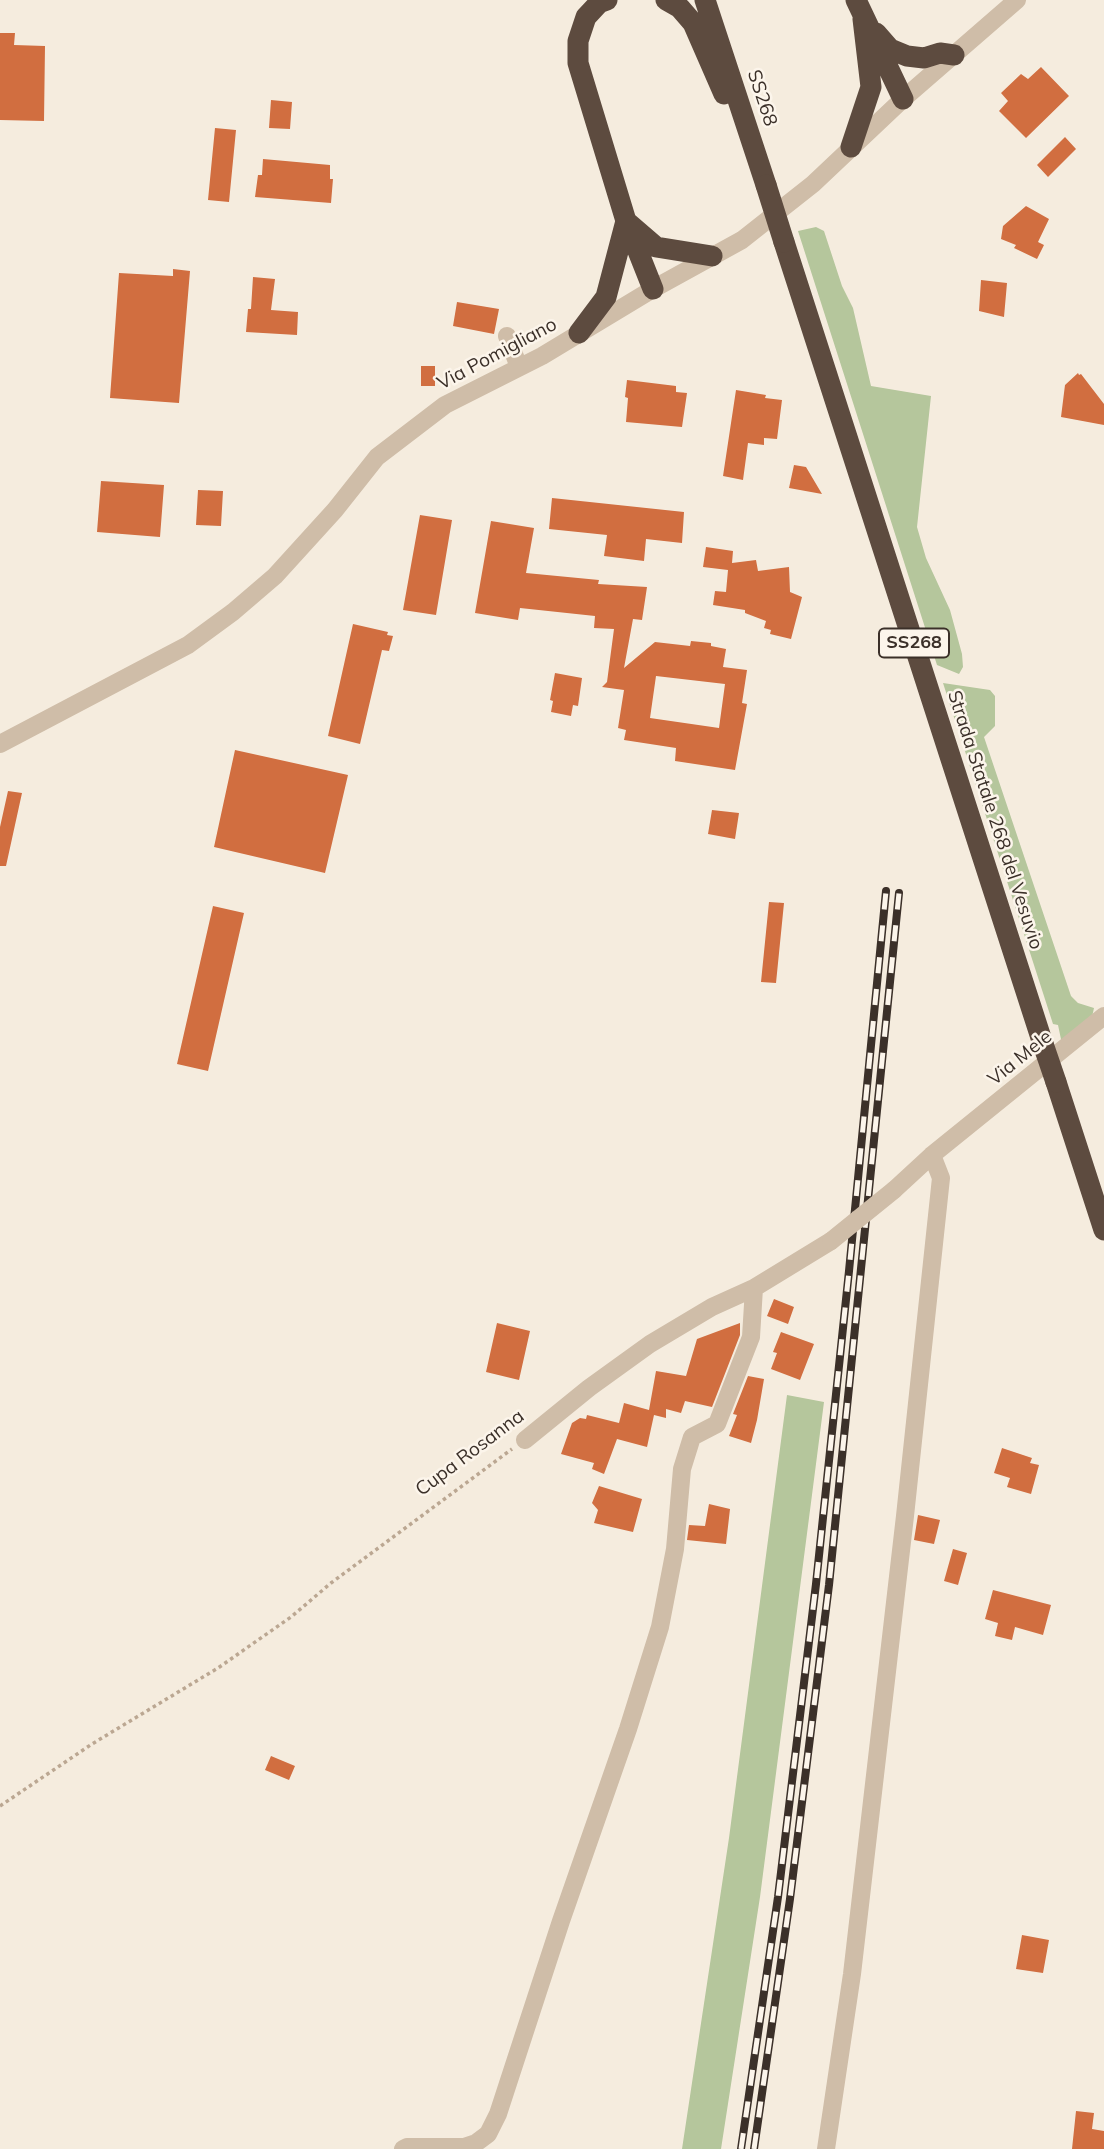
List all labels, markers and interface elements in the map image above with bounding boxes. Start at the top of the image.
street label: SS268 [742,67,782,129]
street label: Via Pomigliano [433,313,561,395]
road number: SS268 [879,628,949,658]
street label: Strada Statale 268 del Vesuvio [942,688,1048,952]
street label: Via Mele [983,1025,1057,1091]
street label: Cupa Rosanna [411,1405,529,1501]

